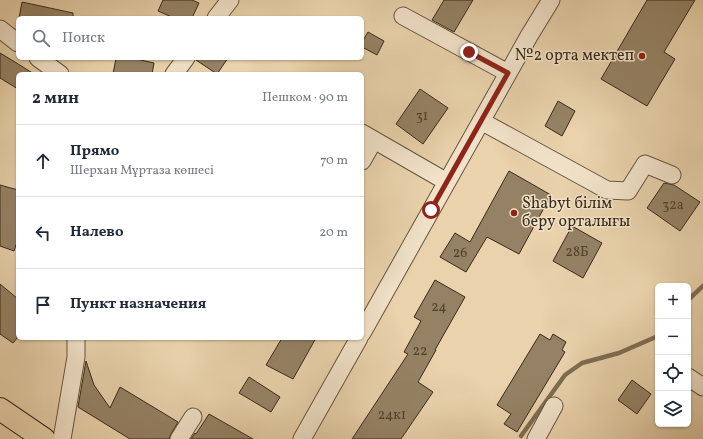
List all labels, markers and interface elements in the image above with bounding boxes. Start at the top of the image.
search box [16,16,364,60]
icon: search [30,27,52,49]
text: Поиск [62,28,105,49]
route end [460,43,478,61]
place label: №2 орта мектеп [515,45,634,67]
marker: №2 орта мектеп [637,51,647,61]
text: 2 мин [32,87,79,110]
text: Пешком · 90 m [262,89,348,107]
house number: 31 [416,107,428,126]
text: Прямо [70,141,119,162]
icon: ahead [32,150,54,172]
text: 70 m [320,152,348,170]
text: Шерхан Мұртаза көшесі [70,162,214,180]
place label: Shabyt білім беру орталығы [522,193,630,233]
house number: 32а [662,196,684,215]
route start [422,201,440,219]
marker: Shabyt білім беру орталығы [509,208,519,218]
icon: left [32,222,54,244]
text: Налево [70,222,124,243]
text: 20 m [319,224,348,242]
house number: 28Б [565,243,589,262]
house number: 26 [453,244,467,263]
map controls [655,283,691,427]
button: + [655,283,691,319]
icon: arrive [32,294,54,316]
text: Пункт назначения [70,294,206,315]
house number: 24 [431,298,447,317]
button: − [655,319,691,355]
house number: 22 [412,342,428,361]
button: locate [655,355,691,391]
button: layers [655,391,691,427]
house number: 24к1 [378,406,406,425]

